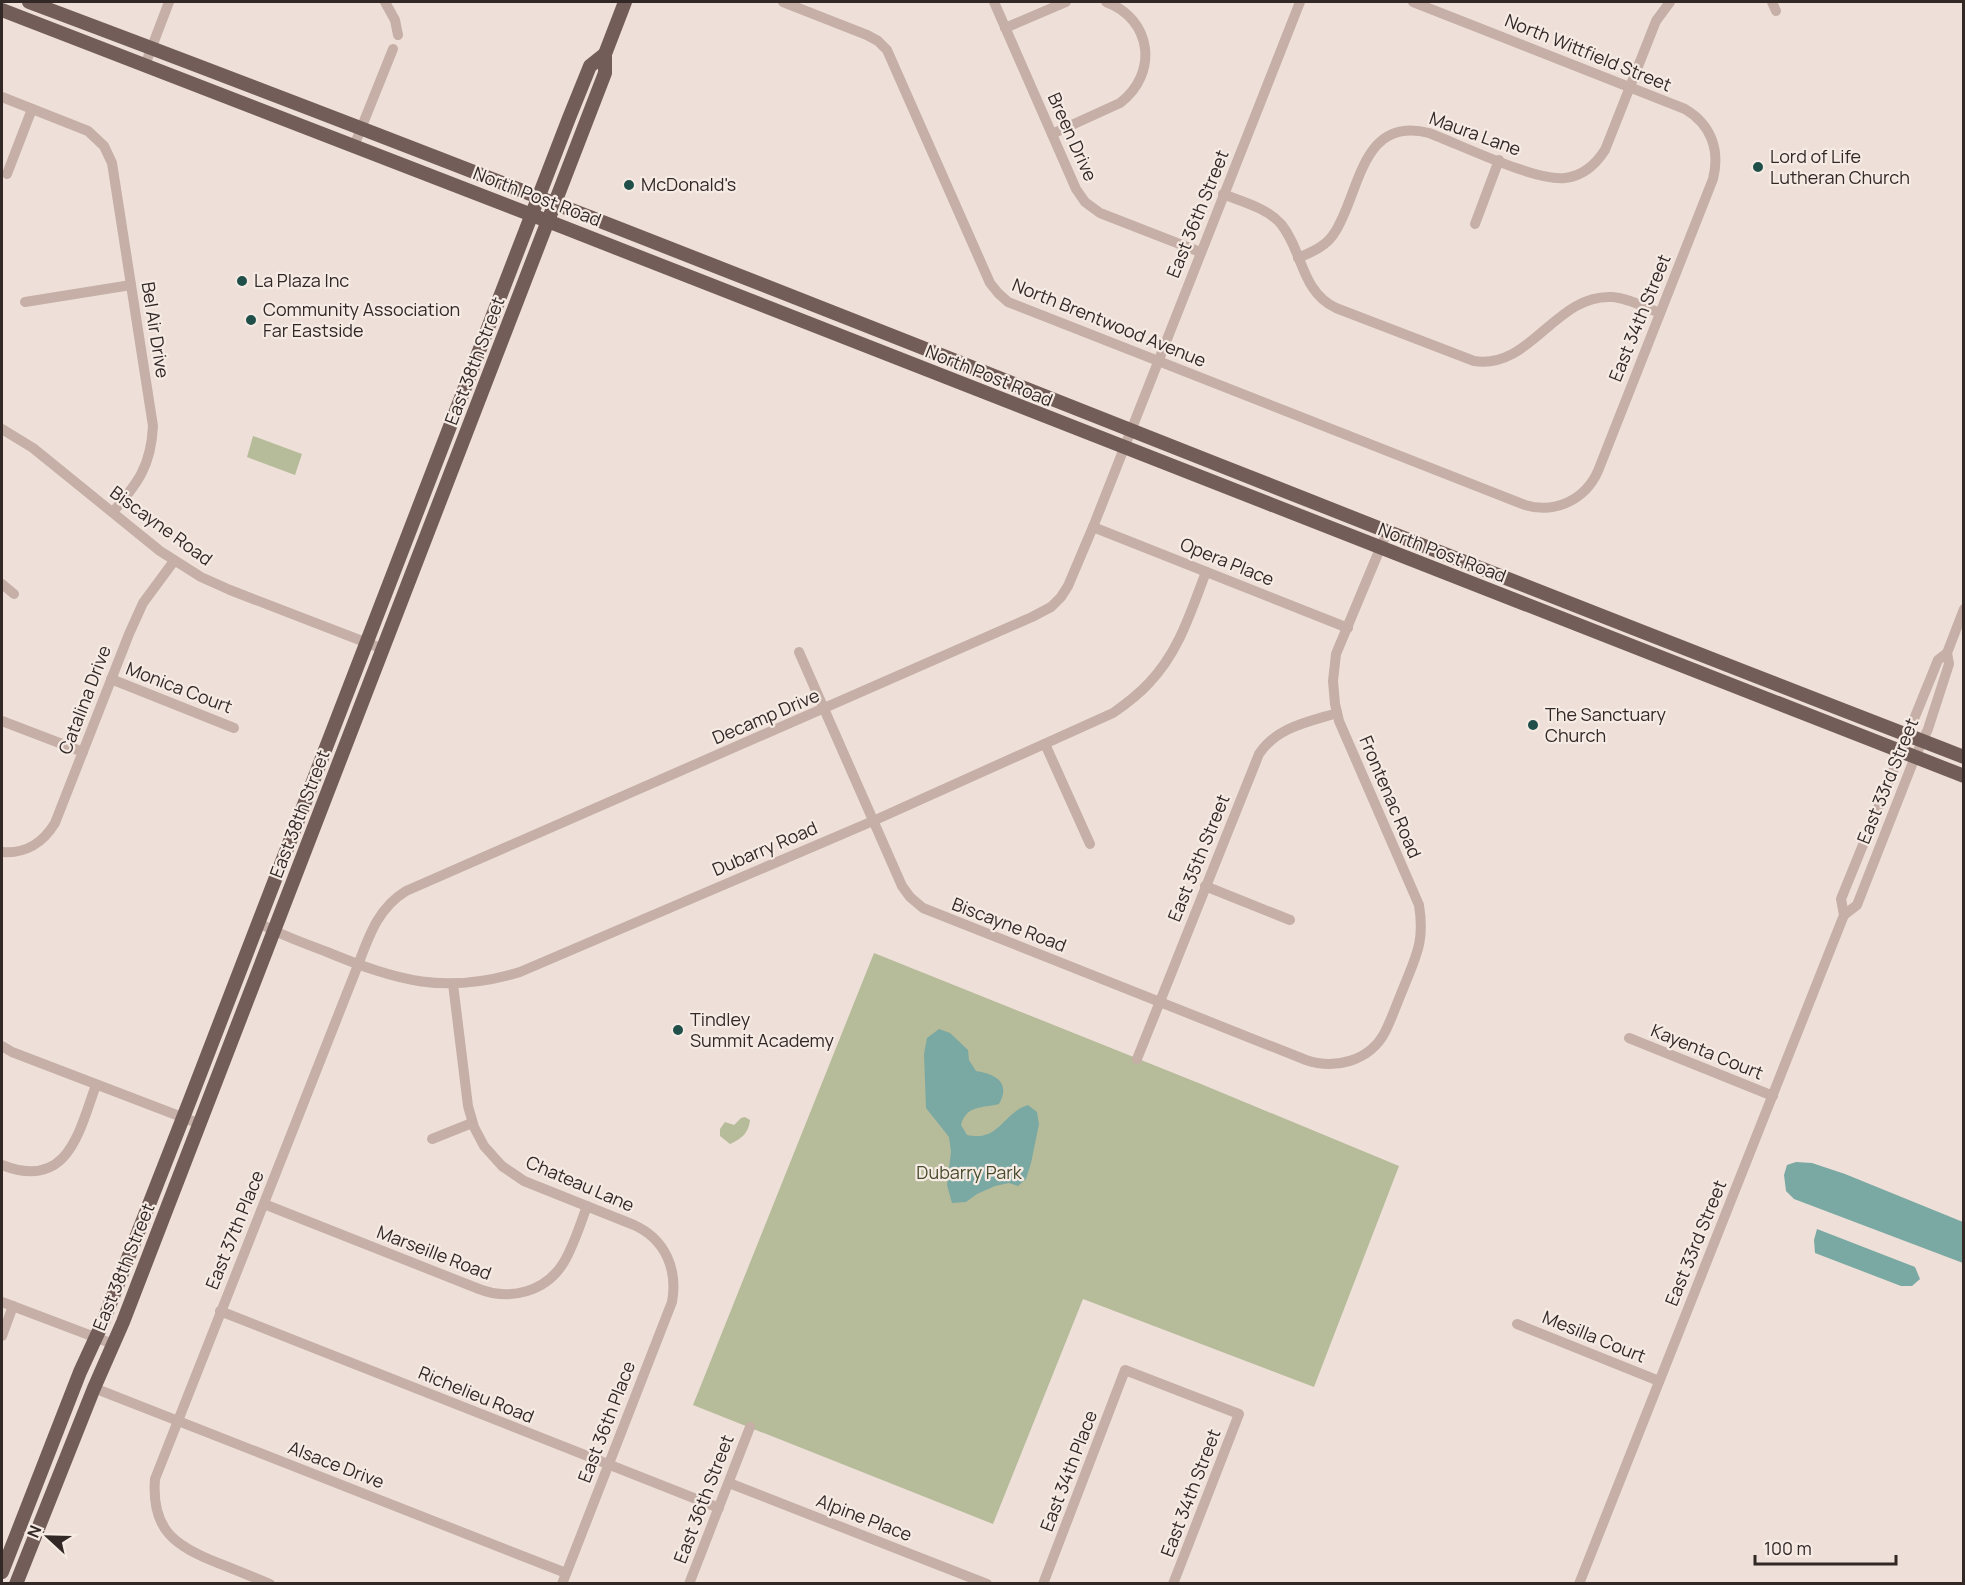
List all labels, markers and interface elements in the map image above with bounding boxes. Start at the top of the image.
street label: North Wittfield Street [1501,8,1675,96]
street label: Breen Drive [1043,89,1103,185]
street label: Maura Lane [1426,105,1525,161]
place label: Lord of Life Lutheran Church [1770,144,1910,189]
street label: East 36th Street [1160,146,1234,281]
marker: Lord of Life Lutheran Church [1751,160,1765,174]
street label: North Post Road [470,161,605,232]
place label: McDonald's [641,172,736,196]
marker: McDonald's [622,178,636,192]
street label: East 34th Street [1603,250,1676,385]
place label: La Plaza Inc [254,268,349,292]
street label: North Brentwood Avenue [1009,272,1210,372]
marker: La Plaza Inc [235,274,249,288]
street label: Bel Air Drive [137,280,175,380]
street label: East 38th Street [439,293,510,428]
place label: Community Association Far Eastside [263,297,460,342]
marker: Community Association Far Eastside [244,313,258,327]
street label: North Post Road [922,339,1057,412]
street label: Biscayne Road [106,480,218,570]
street label: North Post Road [1375,517,1510,588]
street label: Opera Place [1177,531,1278,591]
street label: Catalina Drive [52,642,116,758]
street label: Monica Court [123,656,236,718]
street label: Decamp Drive [708,683,823,749]
place label: The Sanctuary Church [1545,702,1667,747]
street label: East 33rd Street [1851,714,1923,847]
marker: The Sanctuary Church [1526,718,1540,732]
street label: Frontenac Road [1354,732,1428,861]
street label: East 38th Street [264,746,335,881]
street label: East 35th Street [1162,790,1235,925]
street label: Dubarry Road [708,815,821,881]
street label: Biscayne Road [949,891,1070,957]
place label: Tindley Summit Academy [690,1007,834,1052]
street label: Kayenta Court [1648,1018,1767,1084]
marker: Tindley Summit Academy [671,1023,685,1037]
street label: Chateau Lane [523,1149,638,1217]
park label: Dubarry Park [916,1160,1023,1184]
street label: East 37th Place [199,1167,269,1293]
street label: East 33rd Street [1659,1176,1731,1309]
street label: East 38th Street [87,1199,160,1334]
street label: Marseille Road [374,1219,495,1285]
street label: Mesilla Court [1539,1304,1650,1368]
street label: East 36th Place [572,1357,640,1486]
street label: Richelieu Road [415,1360,538,1428]
street label: East 34th Place [1034,1407,1102,1535]
street label: East 34th Street [1155,1425,1226,1560]
street label: East 36th Street [667,1431,739,1566]
street label: Alsace Drive [285,1435,388,1493]
street label: Alpine Place [813,1488,916,1546]
north arrow [18,1507,78,1567]
text: N [22,1522,46,1541]
scale bar [1755,1528,1896,1566]
text: 100 m [1764,1536,1812,1560]

